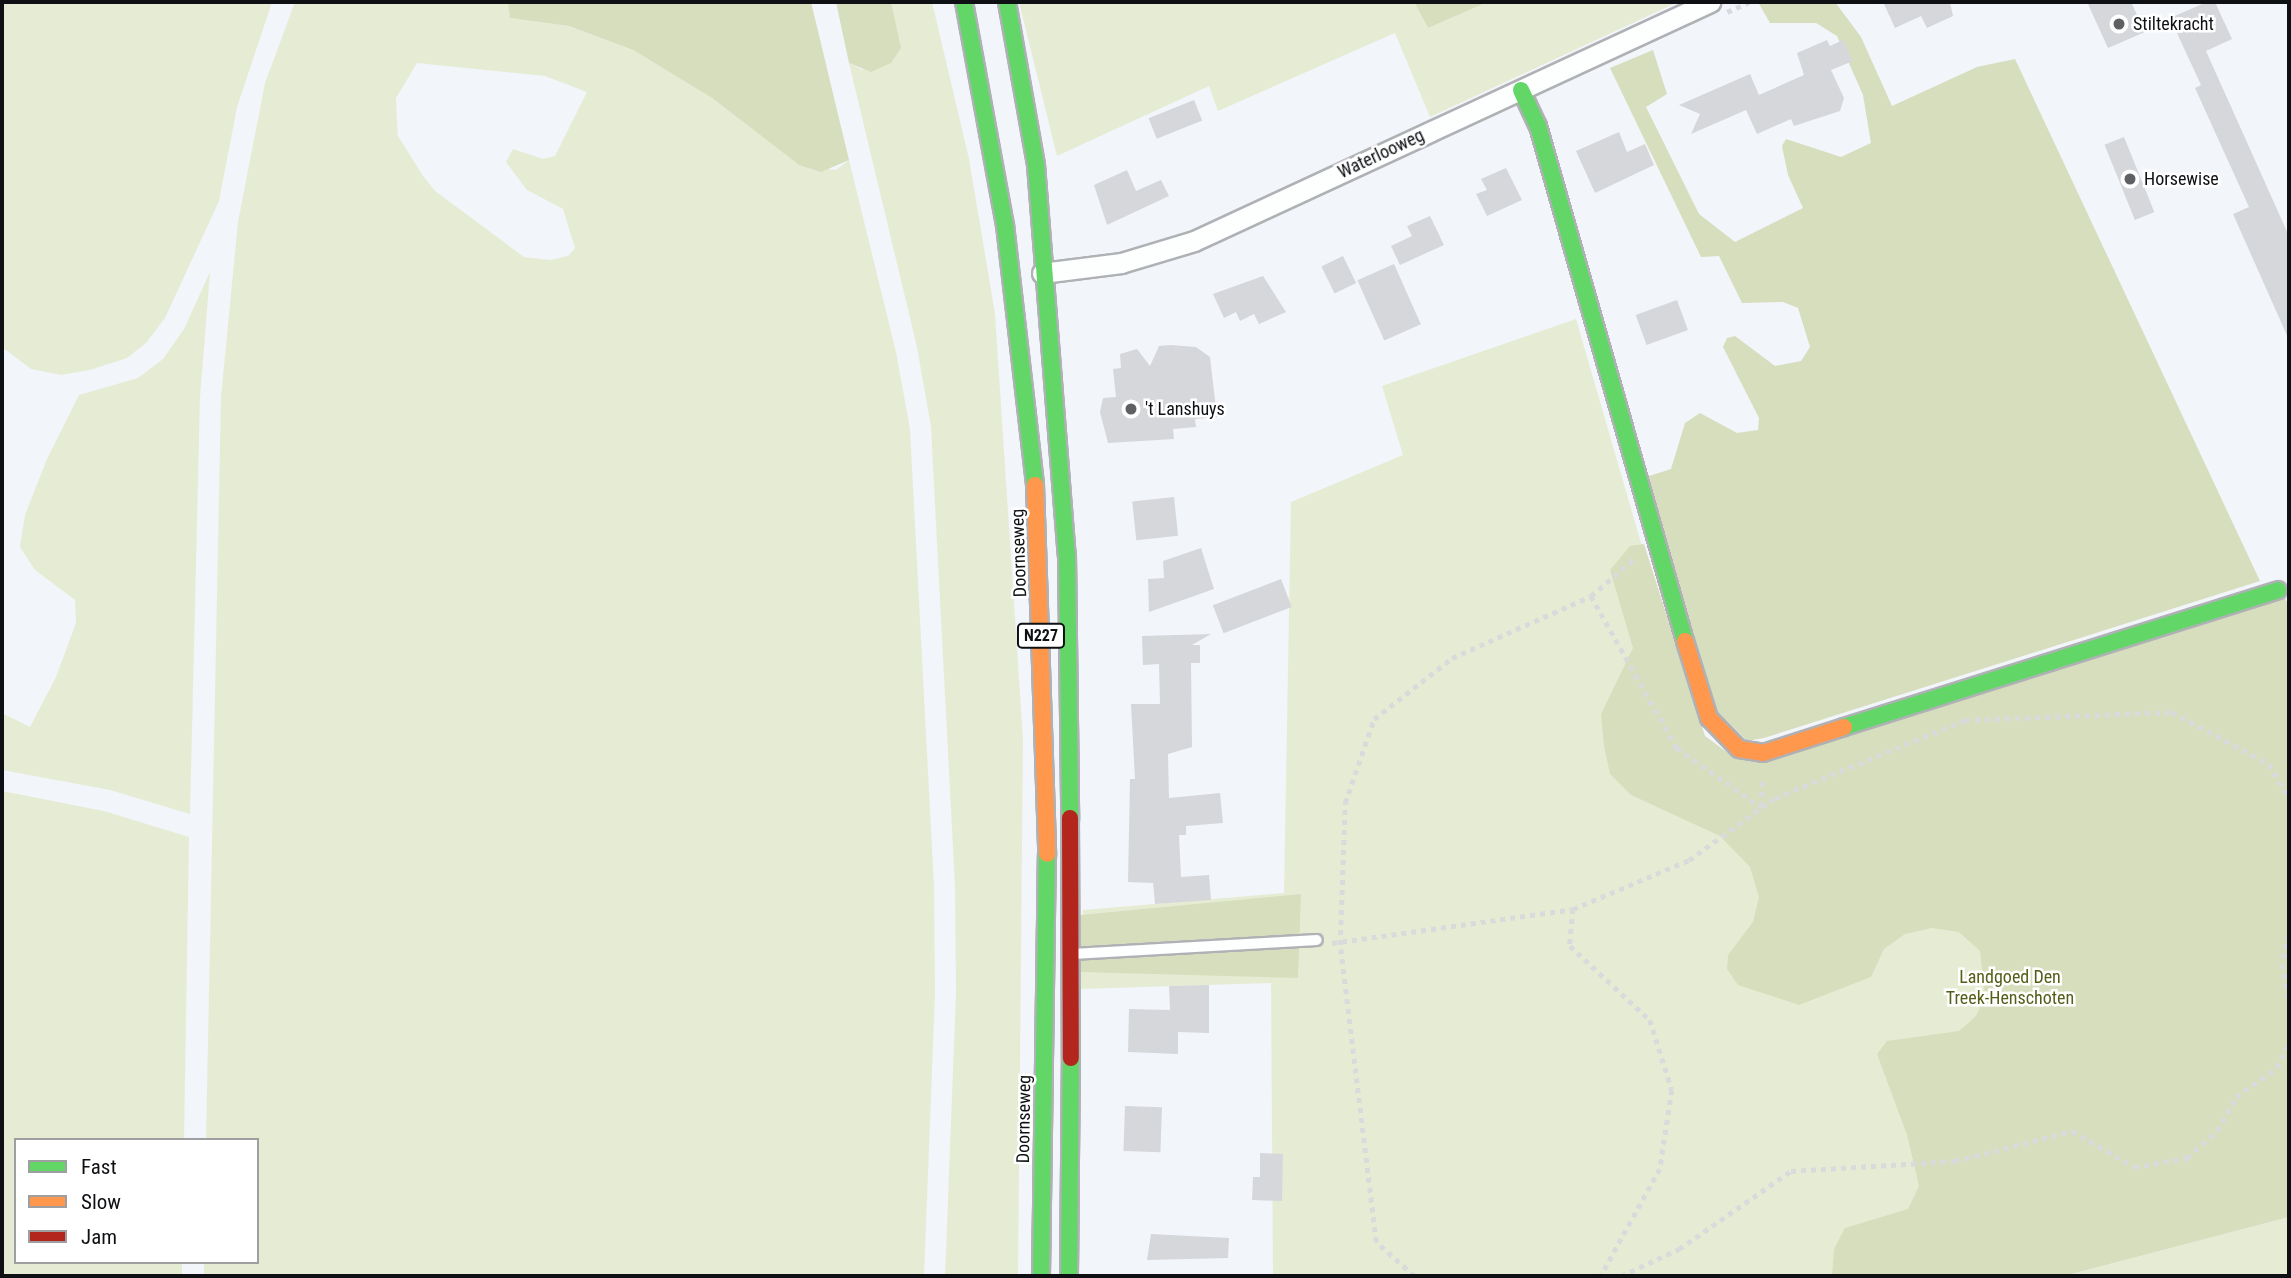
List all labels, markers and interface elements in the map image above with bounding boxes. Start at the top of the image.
place label: Stiltekracht [2133,13,2214,35]
marker: Stiltekracht [2111,16,2127,32]
street label: Waterlooweg [1335,125,1427,183]
place label: Horsewise [2144,168,2219,190]
marker: Horsewise [2122,171,2138,187]
place label: 't Lanshuys [1145,398,1225,420]
marker: 't Lanshuys [1123,401,1139,417]
street label: Doornseweg [1007,509,1031,597]
road number: N227 [1016,624,1066,649]
park label: Landgoed Den Treek-Henschoten [1946,967,2074,1010]
street label: Doornseweg [1012,1075,1036,1163]
legend [14,1138,259,1264]
text: Fast [81,1155,117,1179]
text: Slow [81,1190,121,1214]
text: Jam [81,1225,117,1249]

